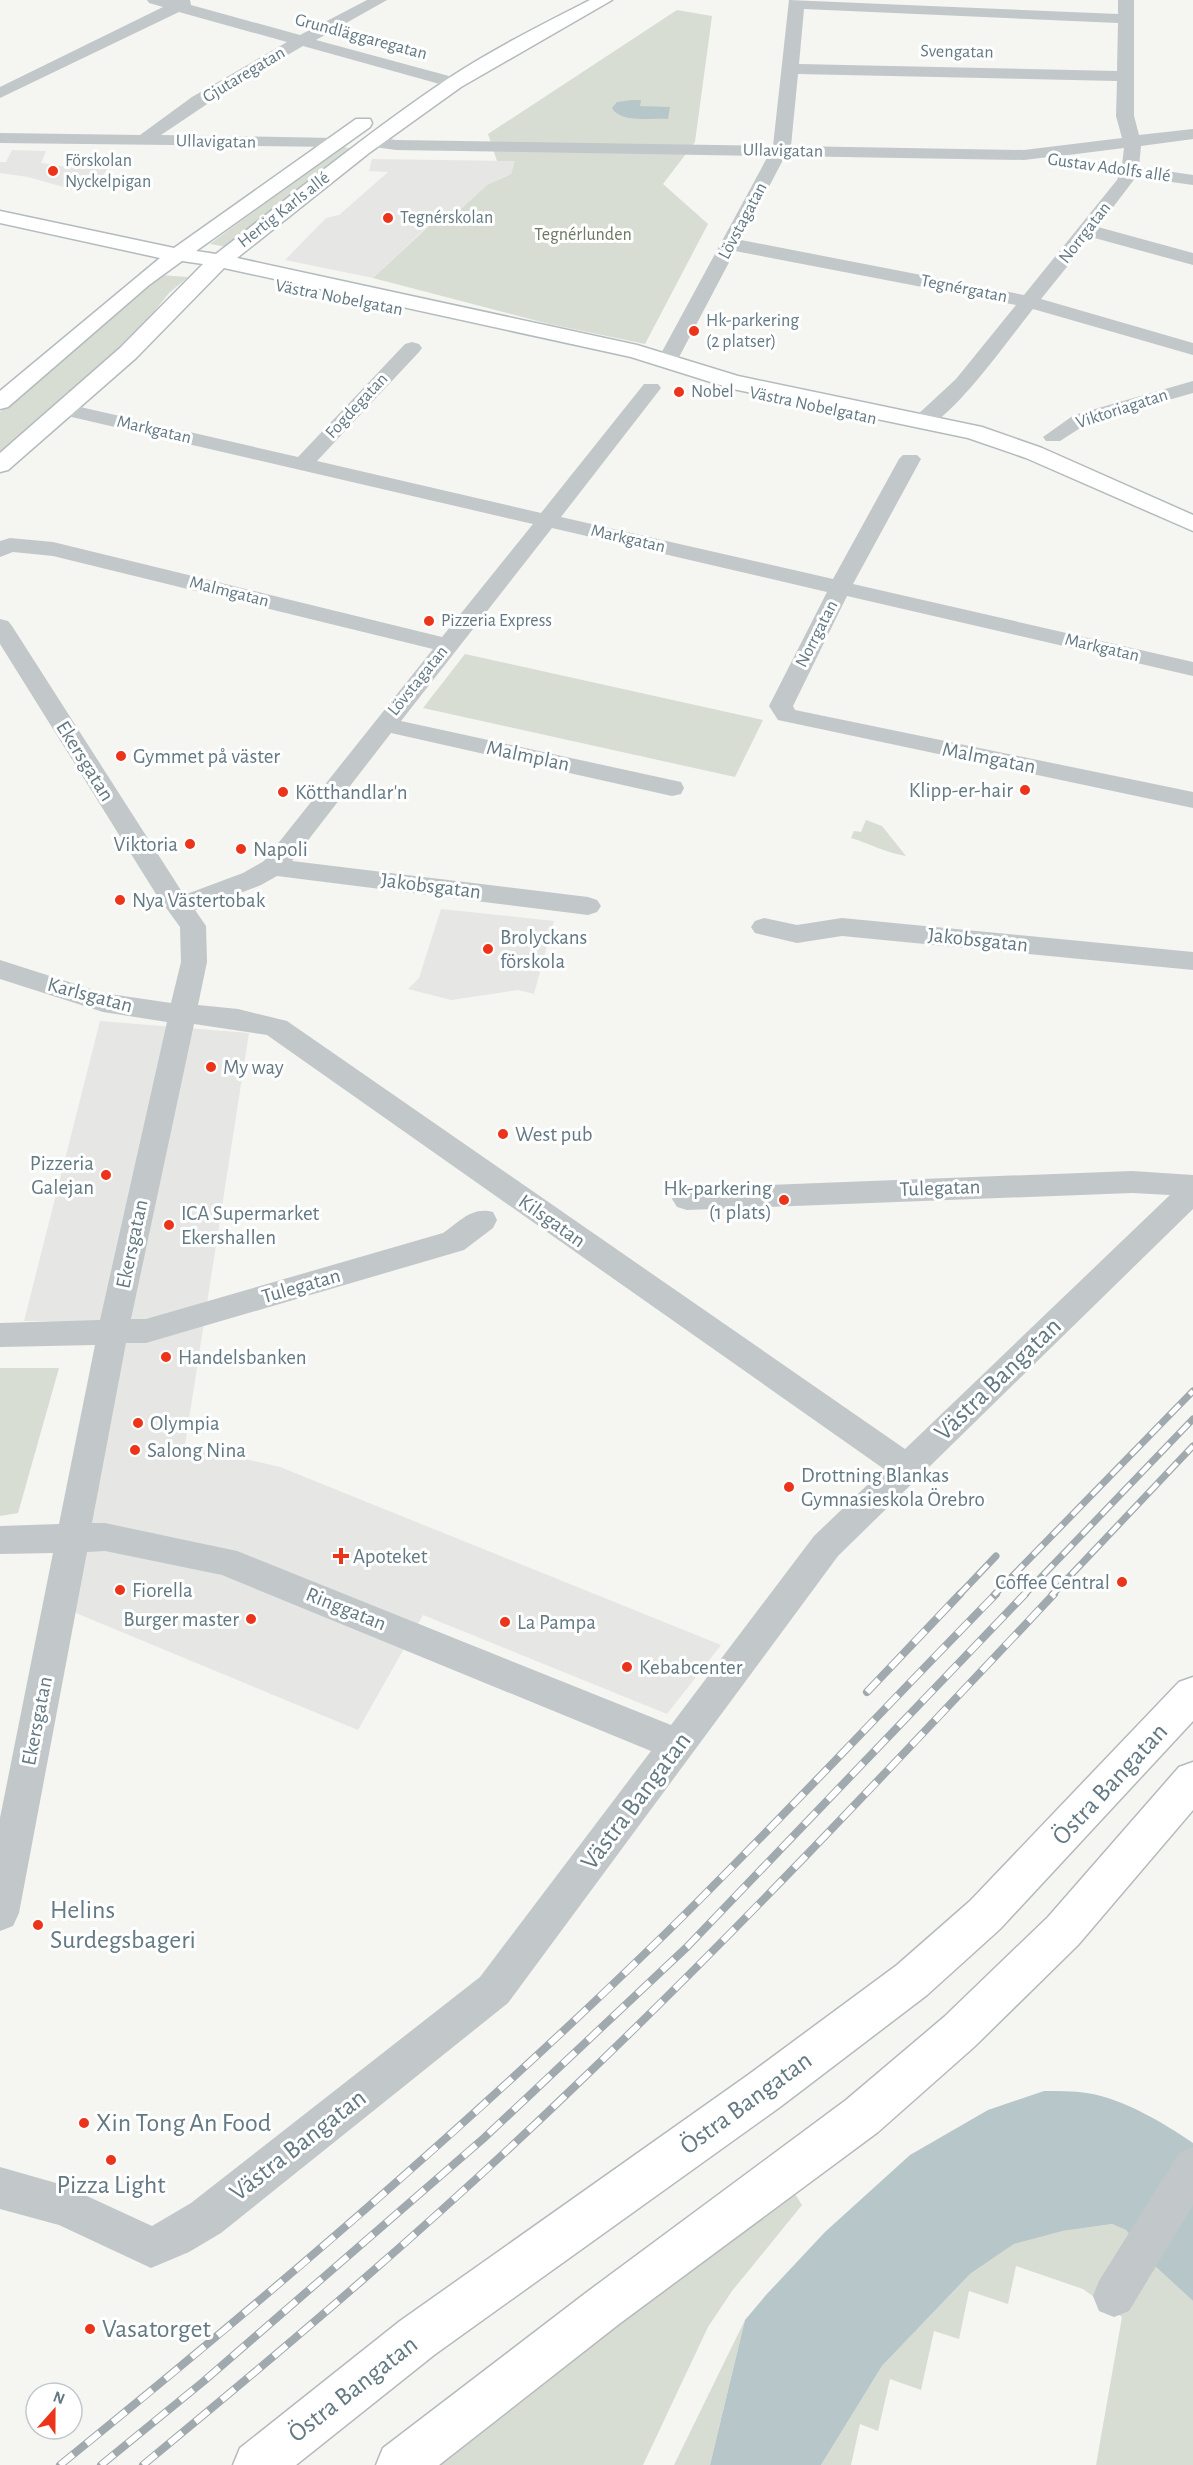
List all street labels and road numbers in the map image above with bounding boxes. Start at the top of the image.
street label: Grundläggaregatan [293,11,429,63]
street label: Svengatan [920,42,994,62]
street label: Gjutaregatan [200,43,288,107]
street label: Ullavigatan [176,132,256,152]
street label: Ullavigatan [743,141,823,161]
street label: Gustav Adolfs allé [1046,150,1172,186]
street label: Hertig Karls allé [235,169,333,251]
street label: Lövstagatan [715,180,771,262]
street label: Norrgatan [1056,199,1114,267]
street label: Tegnérgatan [919,272,1009,306]
street label: Västra Nobelgatan [274,277,404,319]
street label: Fogdegatan [322,370,392,442]
street label: Västra Nobelgatan [748,384,878,428]
street label: Viktoriagatan [1074,386,1170,432]
street label: Markgatan [115,413,193,447]
street label: Markgatan [589,522,667,556]
street label: Malmgatan [187,573,271,611]
street label: Norrgatan [793,598,841,670]
street label: Markgatan [1063,631,1141,665]
street label: Lövstagatan [385,643,451,719]
street label: Ekersgatan [52,717,118,805]
street label: Malmplan [485,737,571,775]
street label: Malmgatan [940,739,1038,777]
street label: Jakobsgatan [380,869,482,903]
street label: Jakobsgatan [927,924,1029,956]
street label: Karlsgatan [45,974,135,1016]
street label: Tulegatan [899,1176,981,1200]
street label: Kilsgatan [515,1191,589,1251]
street label: Ekersgatan [112,1198,152,1290]
street label: Tulegatan [259,1265,343,1307]
street label: Västra Bangatan [930,1312,1066,1446]
street label: Ringgatan [303,1583,389,1635]
street label: Ekersgatan [18,1675,56,1767]
street label: Östra Bangatan [1047,1717,1173,1850]
street label: Västra Bangatan [576,1727,696,1875]
street label: Östra Bangatan [675,2046,817,2159]
street label: Västra Bangatan [225,2084,371,2206]
street label: Östra Bangatan [283,2330,422,2447]

